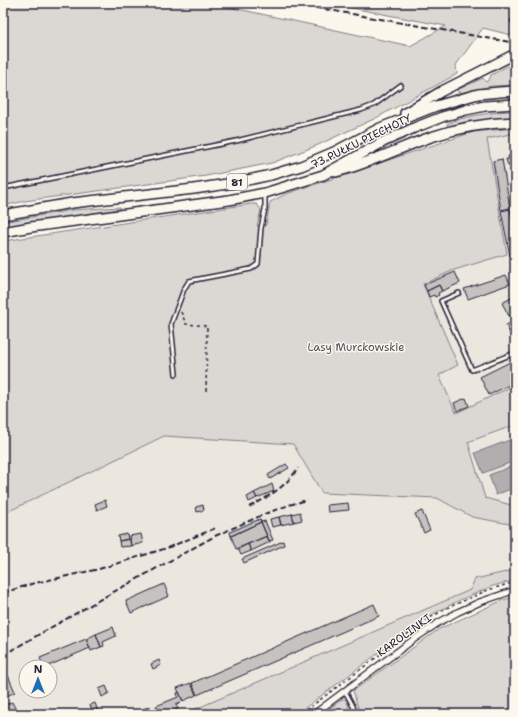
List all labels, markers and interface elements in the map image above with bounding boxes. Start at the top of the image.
street label: 73 PUŁKU PIECHOTY [308,110,414,172]
road number: 81 [227,174,247,190]
park label: Lasy Murckowskie [308,340,404,355]
street label: KAROLINKI [374,611,434,660]
north arrow [18,659,58,699]
text: N [34,662,43,677]

